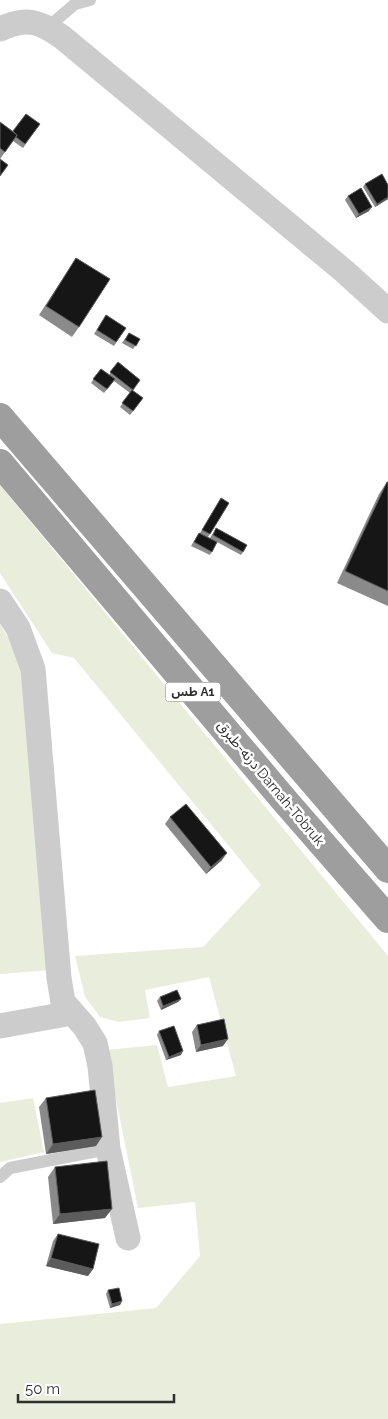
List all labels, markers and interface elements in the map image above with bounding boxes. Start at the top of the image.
road number: طس A1 [166,682,220,702]
street label: درنه-طبرق Darnah-Tobruk [213,717,328,850]
scale bar [18,1372,174,1404]
text: 50 m [25,1380,60,1398]

